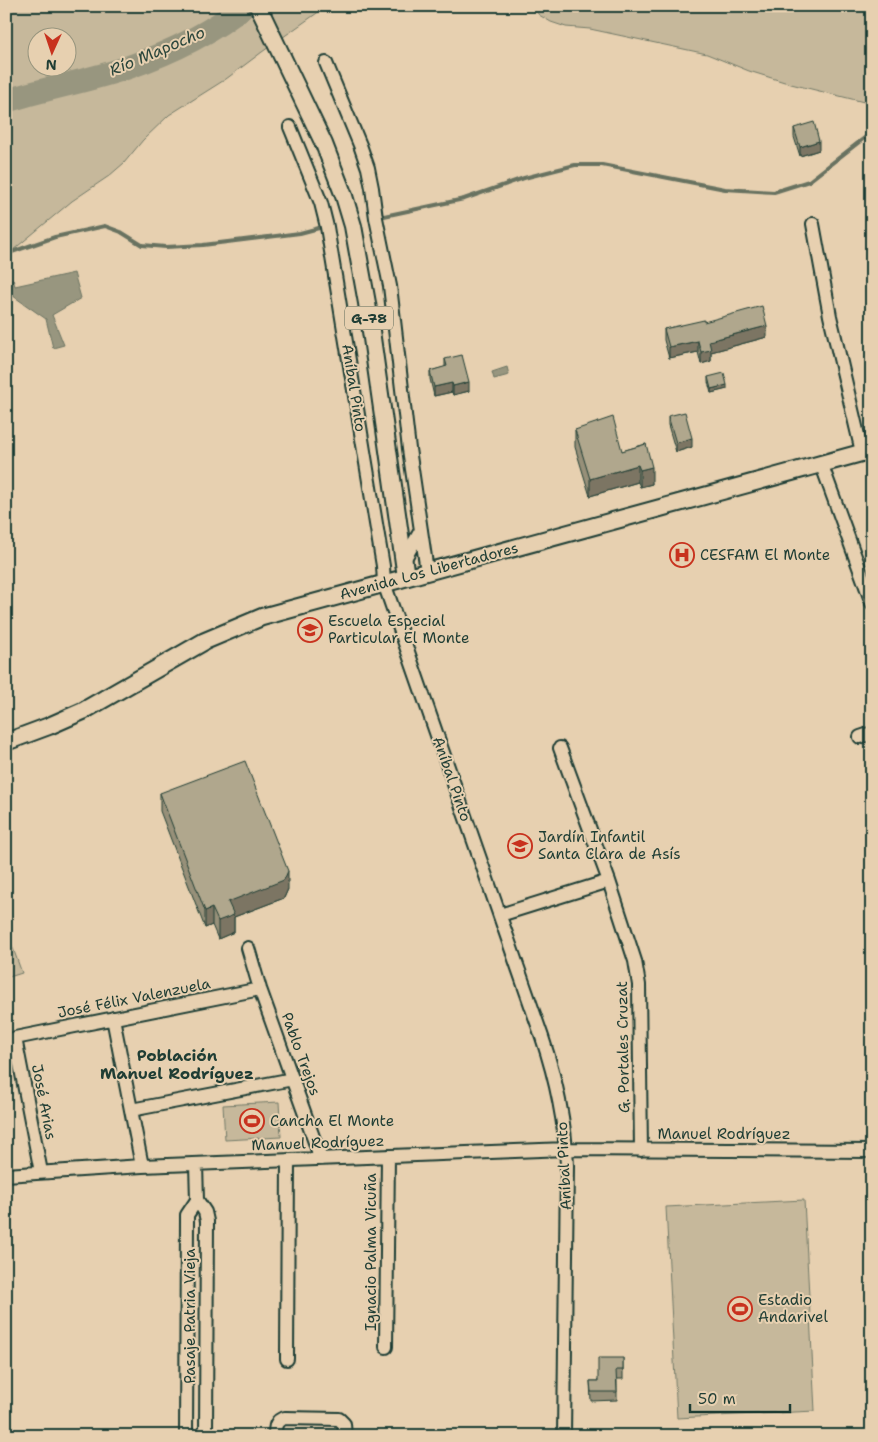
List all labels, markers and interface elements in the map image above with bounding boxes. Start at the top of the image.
water label: Río Mapocho [106,21,208,81]
north arrow [28,28,78,78]
text: N [45,56,57,74]
road number: G-78 [345,306,393,330]
street label: Aníbal Pinto [337,343,371,433]
street label: Avenida Los Libertadores [337,537,521,605]
hospital icon: CESFAM El Monte [669,542,695,568]
place label: CESFAM El Monte [700,545,830,565]
place label: Escuela Especial Particular El Monte [328,611,469,648]
school or university icon: Escuela Especial Particular El Monte [297,617,323,643]
street label: Aníbal Pinto [428,734,476,824]
place label: Jardín Infantil Santa Clara de Asís [538,827,681,864]
school or university icon: Jardín Infantil Santa Clara de Asís [507,833,533,859]
street label: José Félix Valenzuela [56,973,213,1023]
street label: G. Portales Cruzat [612,981,634,1113]
street label: Pablo Trejos [277,1010,325,1098]
district label: Población Manuel Rodríguez [100,1045,254,1084]
street label: José Arias [27,1062,61,1142]
sports icon: Cancha El Monte [239,1108,265,1134]
place label: Cancha El Monte [270,1111,394,1131]
street label: Aníbal Pinto [552,1121,576,1211]
street label: Manuel Rodríguez [657,1124,791,1144]
street label: Manuel Rodríguez [251,1131,385,1155]
street label: Ignacio Palma Vicuña [361,1172,381,1331]
street label: Pasaje Patria Vieja [180,1248,200,1384]
place label: Estadio Andarivel [758,1290,828,1327]
sports icon: Estadio Andarivel [727,1296,753,1322]
scale bar [690,1382,790,1414]
text: 50 m [698,1389,736,1409]

